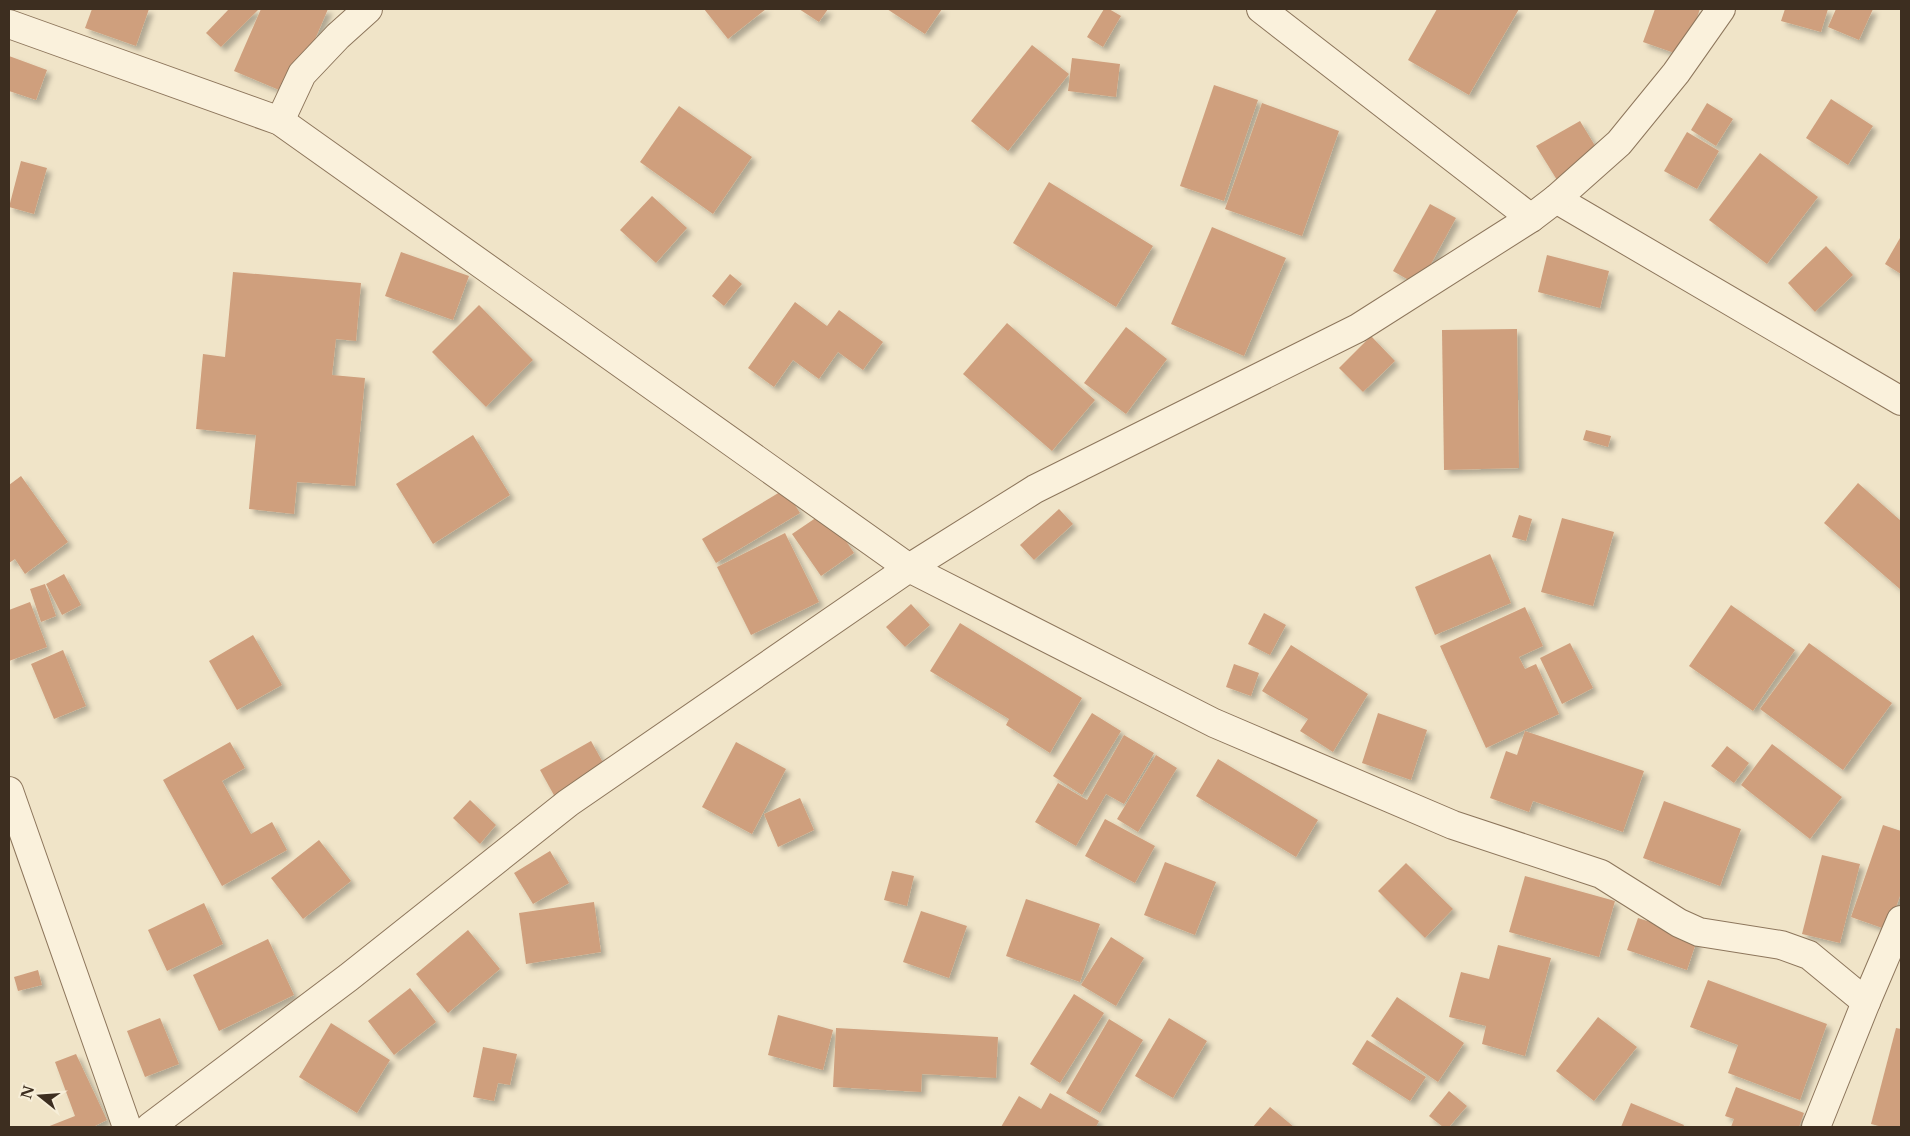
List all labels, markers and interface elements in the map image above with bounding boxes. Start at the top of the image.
north arrow [15,1071,65,1121]
text: N [17,1083,38,1101]

